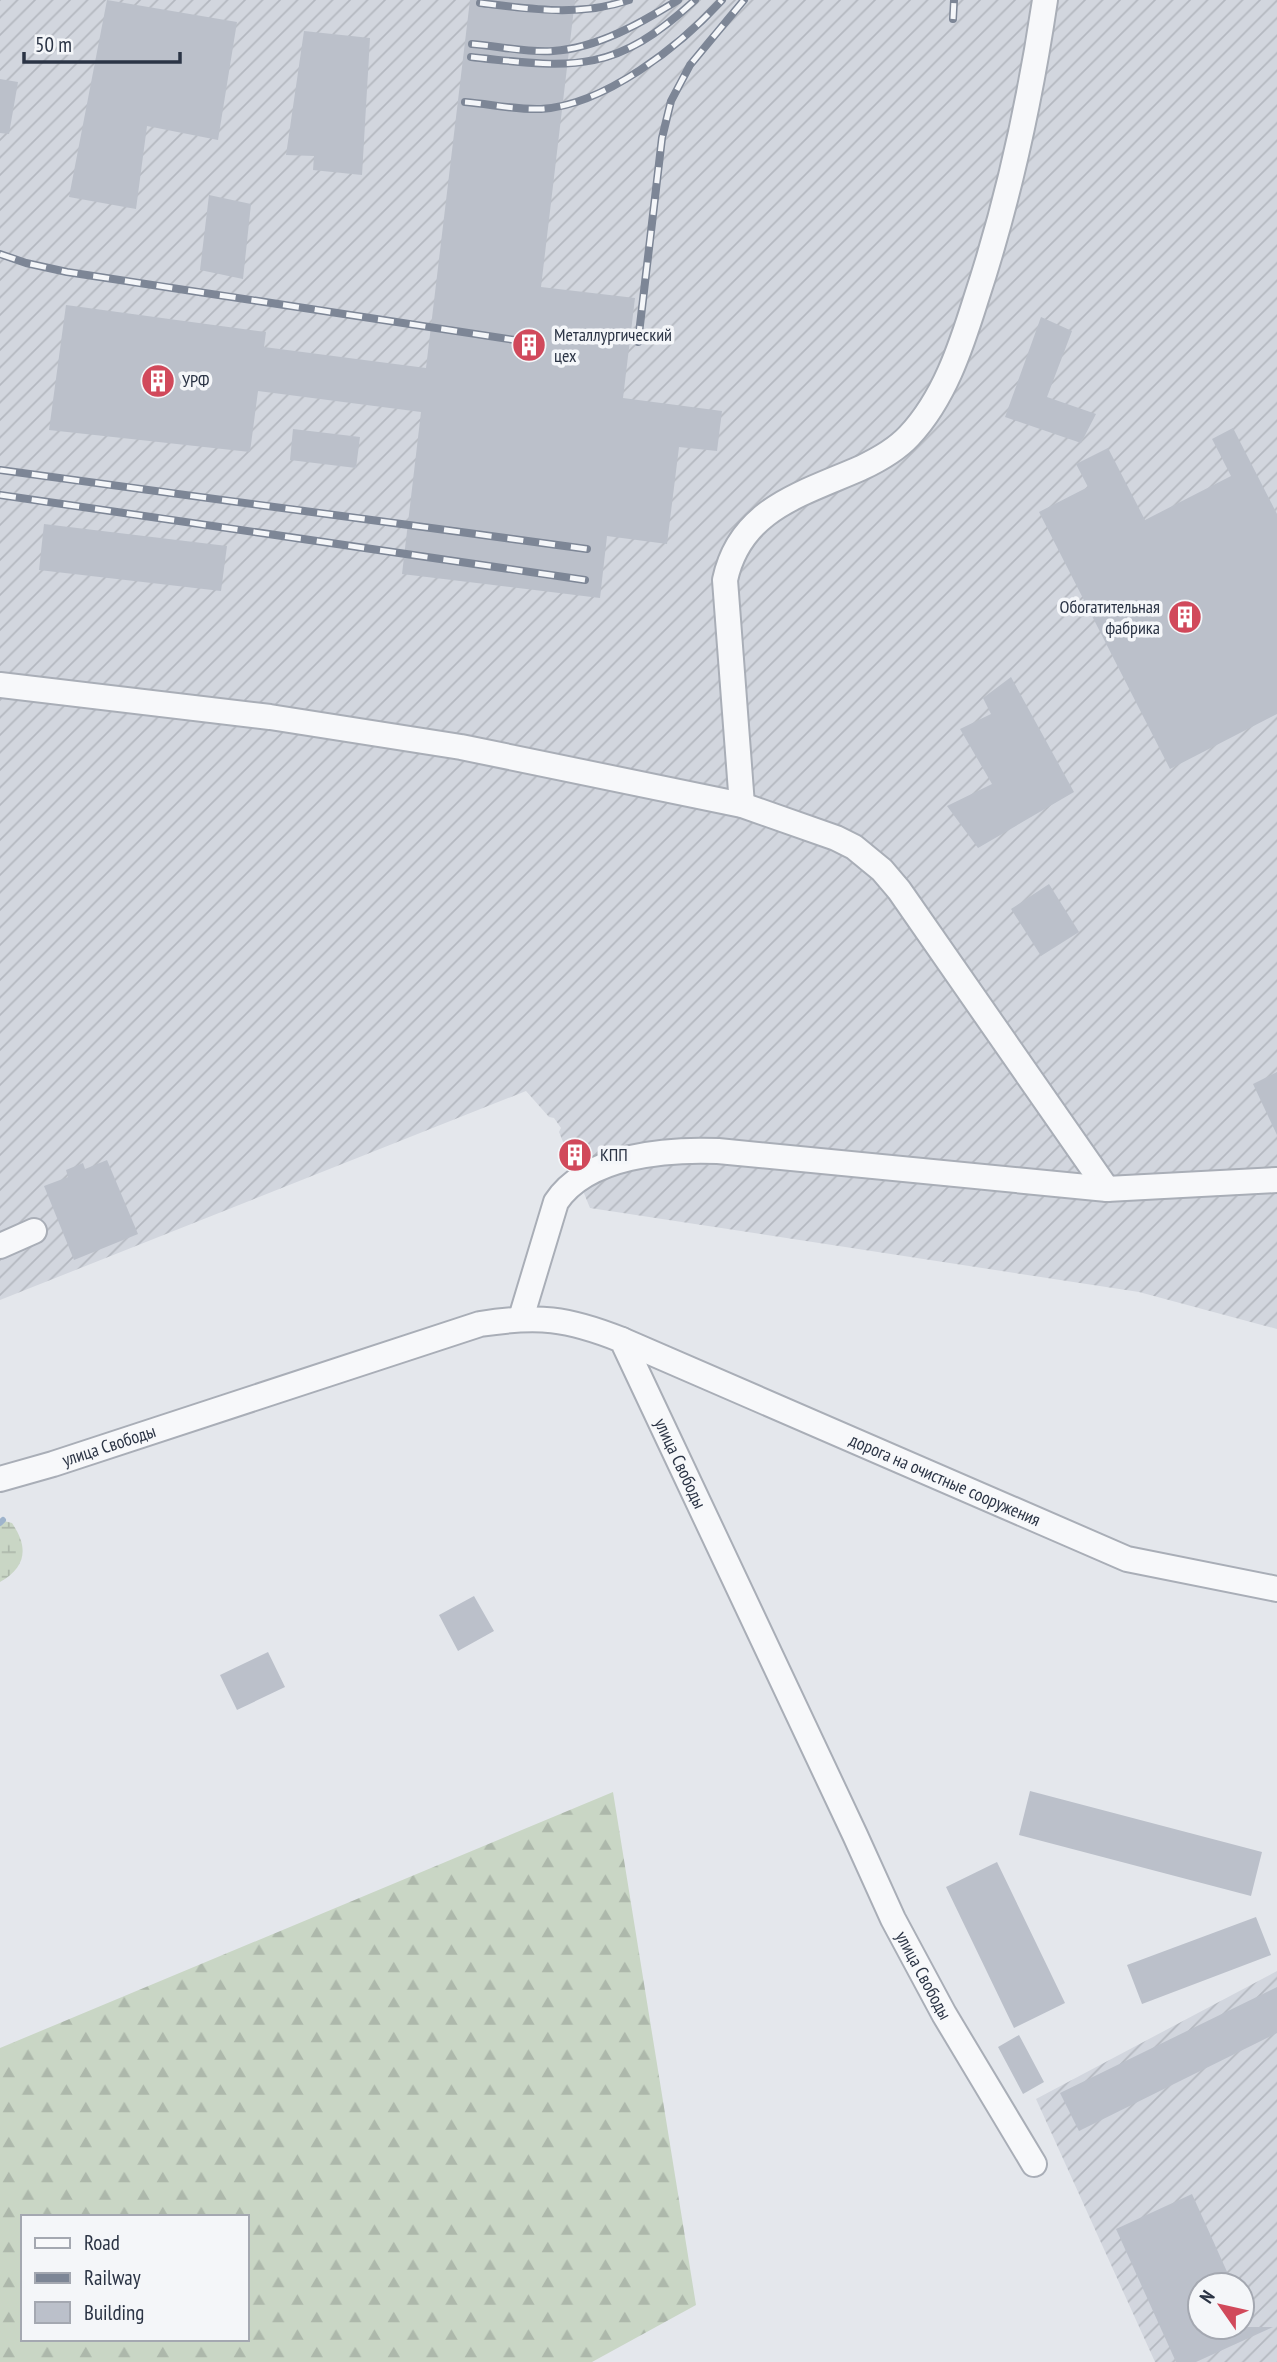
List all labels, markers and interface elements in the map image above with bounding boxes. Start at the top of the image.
scale bar [24,21,180,65]
text: 50 m [35,31,72,58]
place label: Металлургический цех [554,323,672,367]
building icon: Металлургический цех [510,326,548,364]
building icon: УРФ [139,362,177,400]
place label: УРФ [182,369,209,392]
place label: Обогатительная фабрика [1060,595,1160,639]
building icon: Обогатительная фабрика [1166,598,1204,636]
building icon: КПП [556,1136,594,1174]
place label: КПП [600,1143,628,1166]
street label: улица Свободы [649,1414,712,1512]
street label: улица Свободы [59,1419,159,1471]
street label: дорога на очистные сооружения [846,1428,1044,1531]
street label: улица Свободы [891,1927,957,2023]
legend [21,2215,248,2341]
text: Road [84,2229,120,2256]
text: Railway [84,2264,141,2291]
north arrow [1186,2271,1256,2341]
text: N [1194,2286,1220,2307]
text: Building [84,2299,144,2326]

